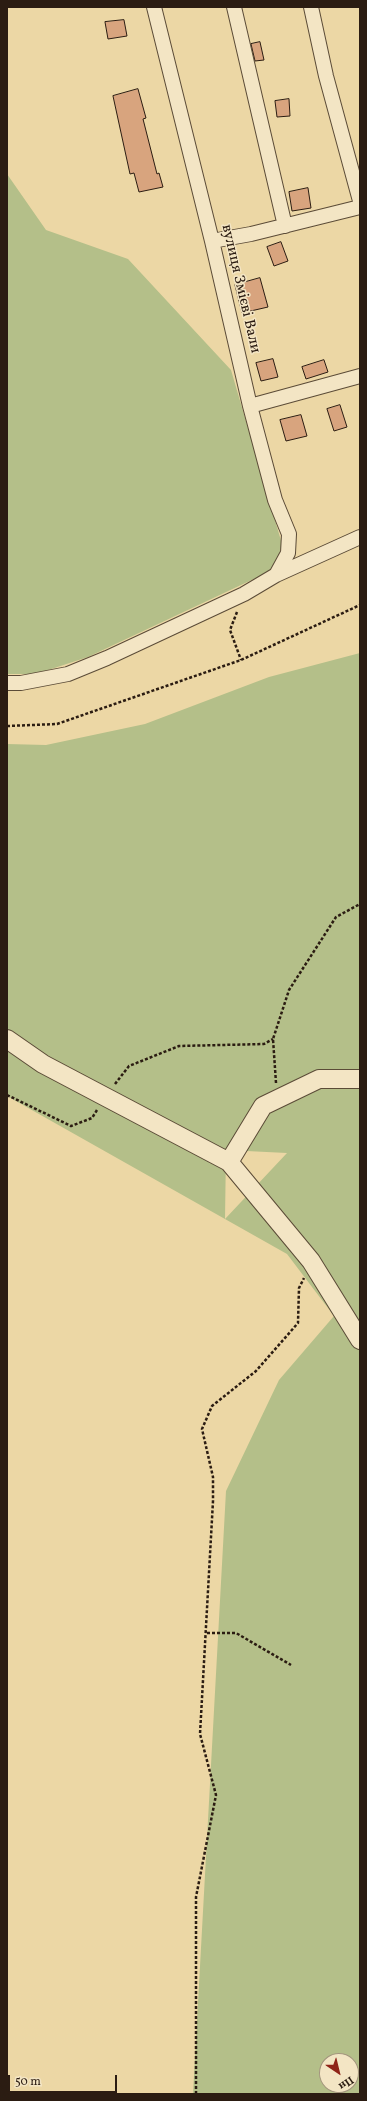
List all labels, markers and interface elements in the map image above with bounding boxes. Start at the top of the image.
street label: вулиця Змієві Вали [216,223,264,355]
north arrow [319,2053,359,2093]
scale bar [10,2067,119,2093]
text: Пн [335,2072,356,2093]
text: 50 m [15,2074,41,2090]

